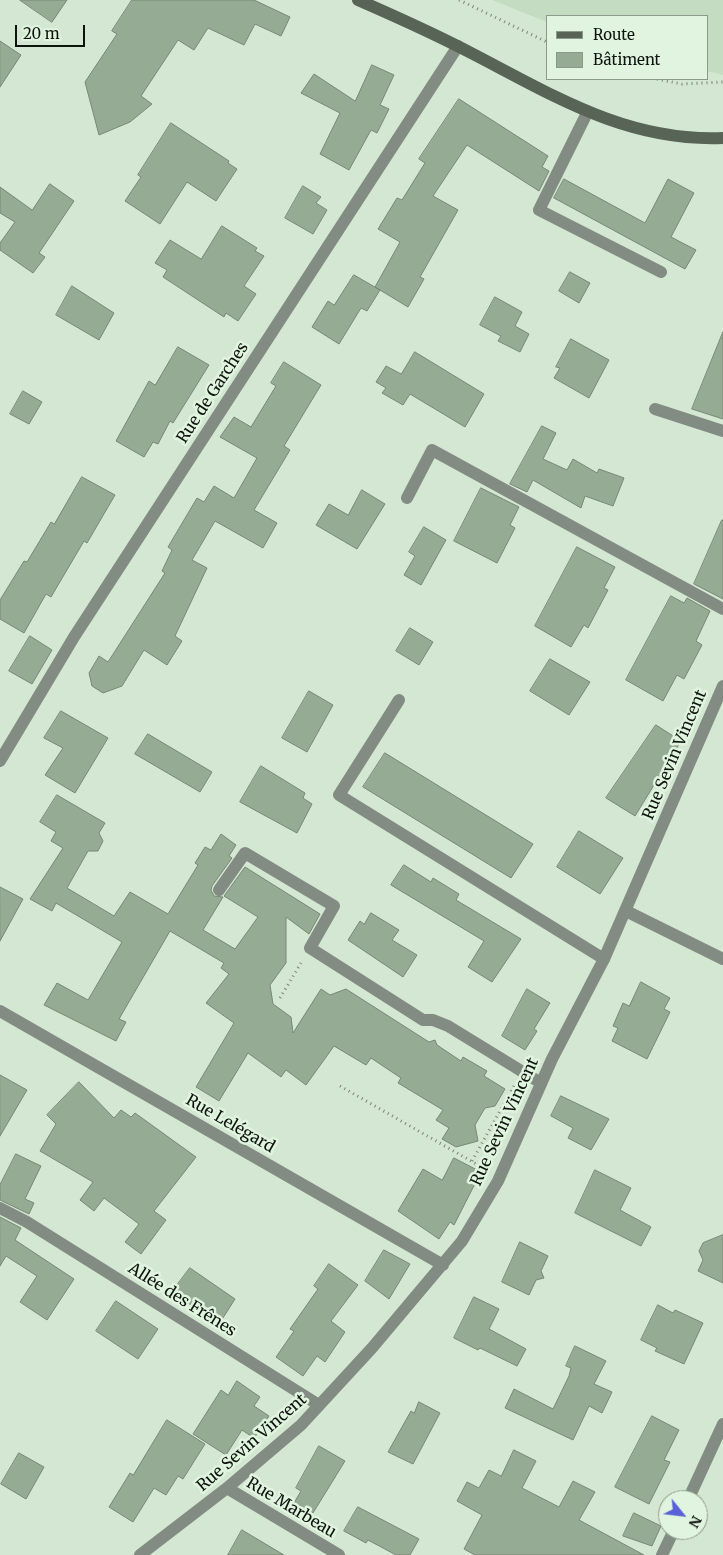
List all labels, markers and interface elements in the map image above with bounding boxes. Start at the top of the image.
scale bar [18,15,88,47]
legend [546,15,708,80]
text: 20 m [23,24,60,43]
text: Route [593,25,635,44]
text: Bâtiment [593,50,660,69]
street label: Rue de Garches [173,339,253,447]
street label: Rue Sevin Vincent [639,687,711,823]
street label: Rue Sevin Vincent [467,1055,543,1189]
street label: Rue Lelégard [182,1091,278,1157]
street label: Allée des Frênes [125,1259,239,1341]
street label: Rue Sevin Vincent [193,1390,311,1496]
street label: Rue Marbeau [243,1474,339,1542]
north arrow [658,1490,708,1540]
text: N [685,1513,706,1531]

